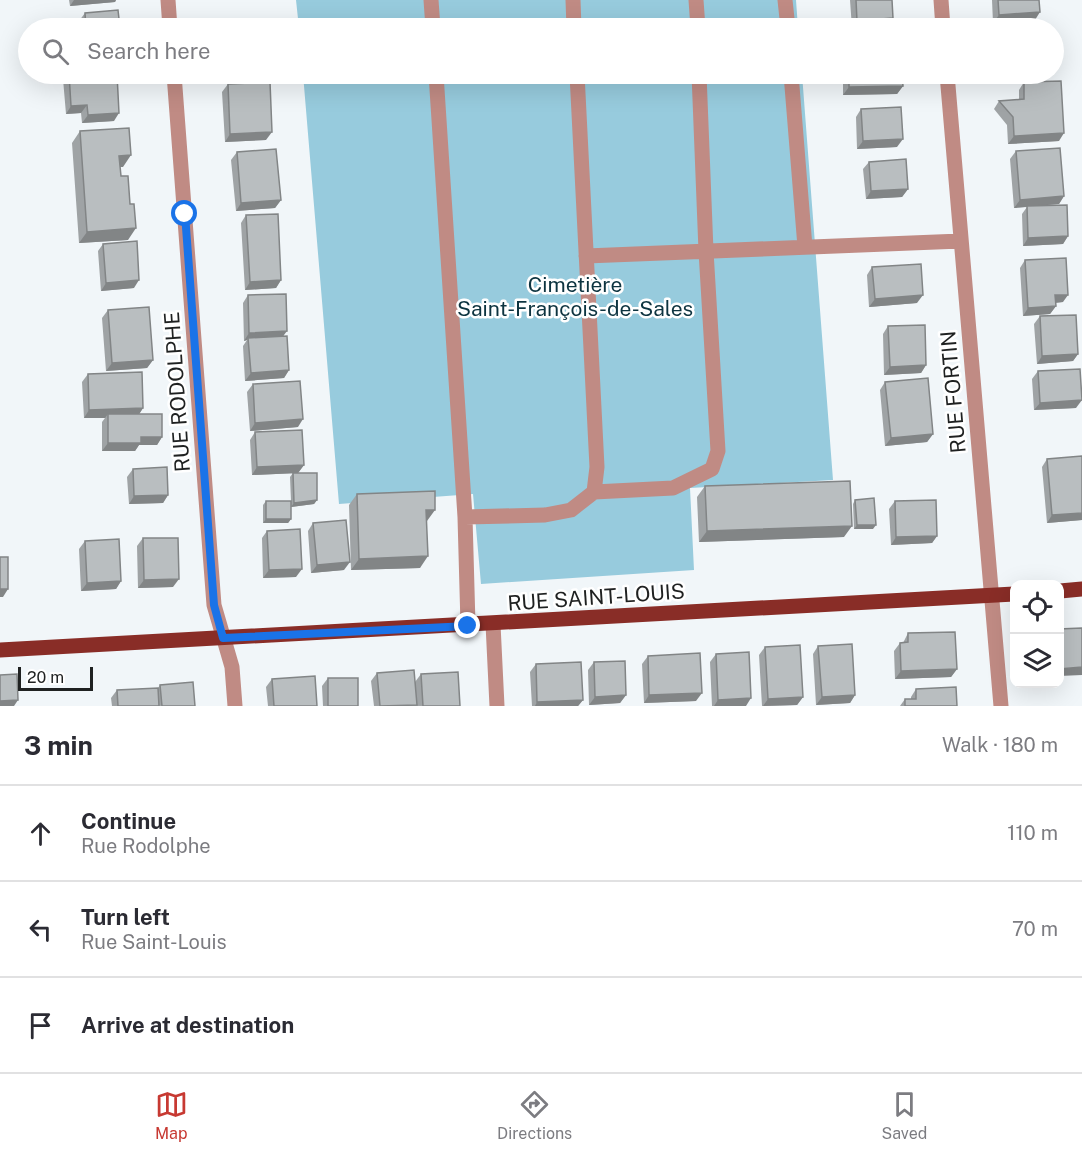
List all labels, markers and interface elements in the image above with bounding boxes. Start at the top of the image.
search box [18,18,1064,84]
icon: search [39,35,72,68]
text: Search here [87,38,211,64]
route start [171,200,197,226]
park label: Cimetière Saint-François-de-Sales [457,272,693,321]
street label: RUE RODOLPHE [159,311,195,473]
street label: RUE FORTIN [935,330,971,454]
street label: RUE SAINT-LOUIS [506,578,686,616]
map controls [1010,580,1064,688]
button: locate [1010,580,1064,634]
route end [454,612,480,638]
button: layers [1010,634,1064,688]
scale bar [18,664,93,692]
text: 20 m [27,668,64,687]
text: 3 min [24,730,93,761]
text: Walk · 180 m [942,733,1058,757]
text: Continue [81,808,176,834]
icon: ahead [24,817,57,850]
text: 110 m [1007,821,1058,845]
text: Rue Rodolphe [81,834,211,858]
text: Turn left [81,904,170,930]
icon: left [24,913,57,946]
text: 70 m [1012,917,1058,941]
text: Rue Saint-Louis [81,930,227,954]
icon: arrive [24,1009,57,1042]
text: Arrive at destination [81,1012,294,1038]
tab: Map [155,1088,188,1143]
tab: Directions [497,1088,572,1143]
tab: Saved [882,1088,927,1143]

